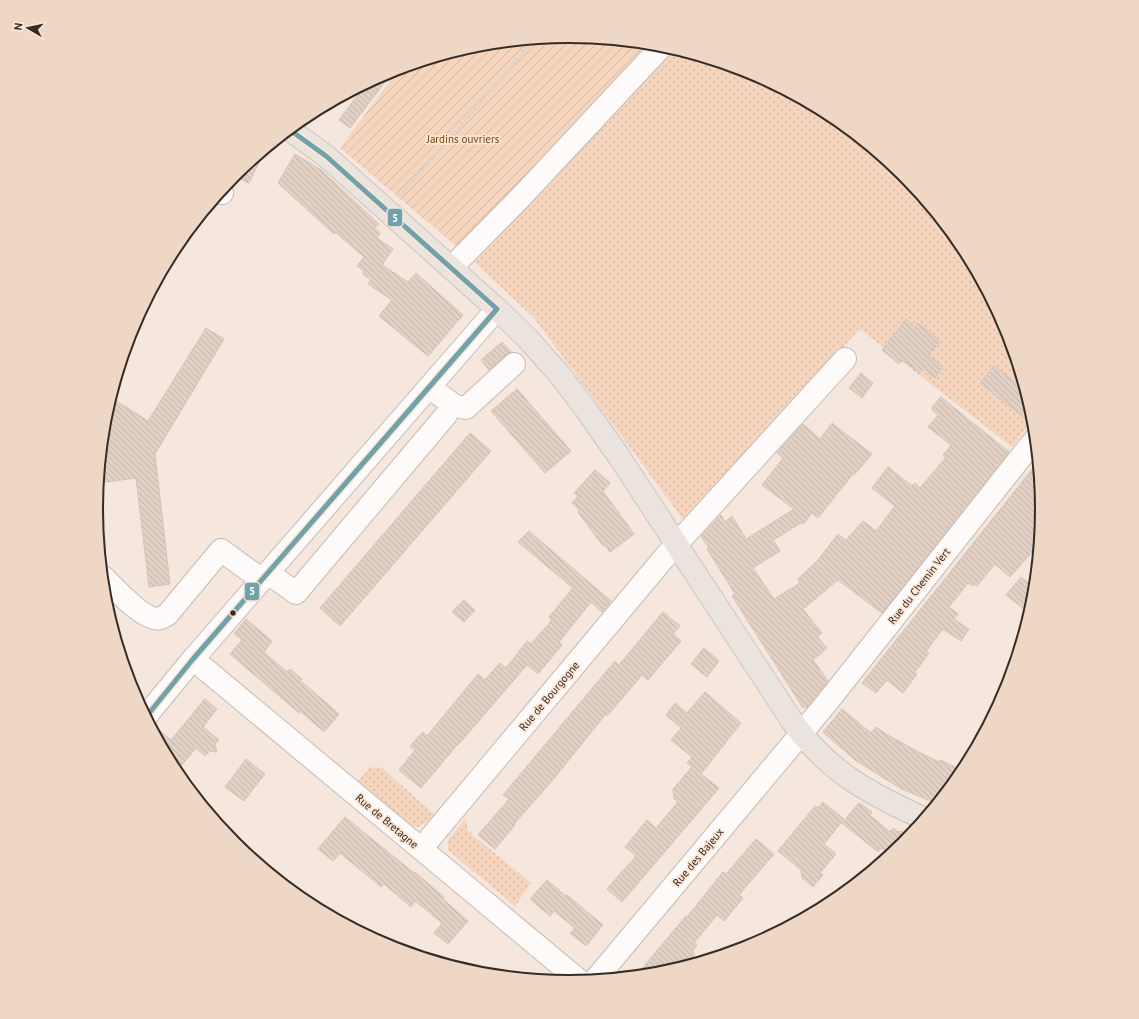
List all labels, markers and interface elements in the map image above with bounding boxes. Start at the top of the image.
north arrow [8,8,48,48]
text: N [11,22,26,31]
park label: Jardins ouvriers [426,132,500,146]
line badge: 5 [387,208,403,227]
text: 5 [392,211,398,225]
street label: Rue du Chemin Vert [885,545,953,627]
line badge: 5 [244,582,260,601]
text: 5 [249,584,255,598]
unlabelled marker [228,608,238,618]
street label: Rue de Bourgogne [516,658,582,734]
street label: Rue de Bretagne [353,791,422,852]
street label: Rue des Bajeux [670,825,727,889]

